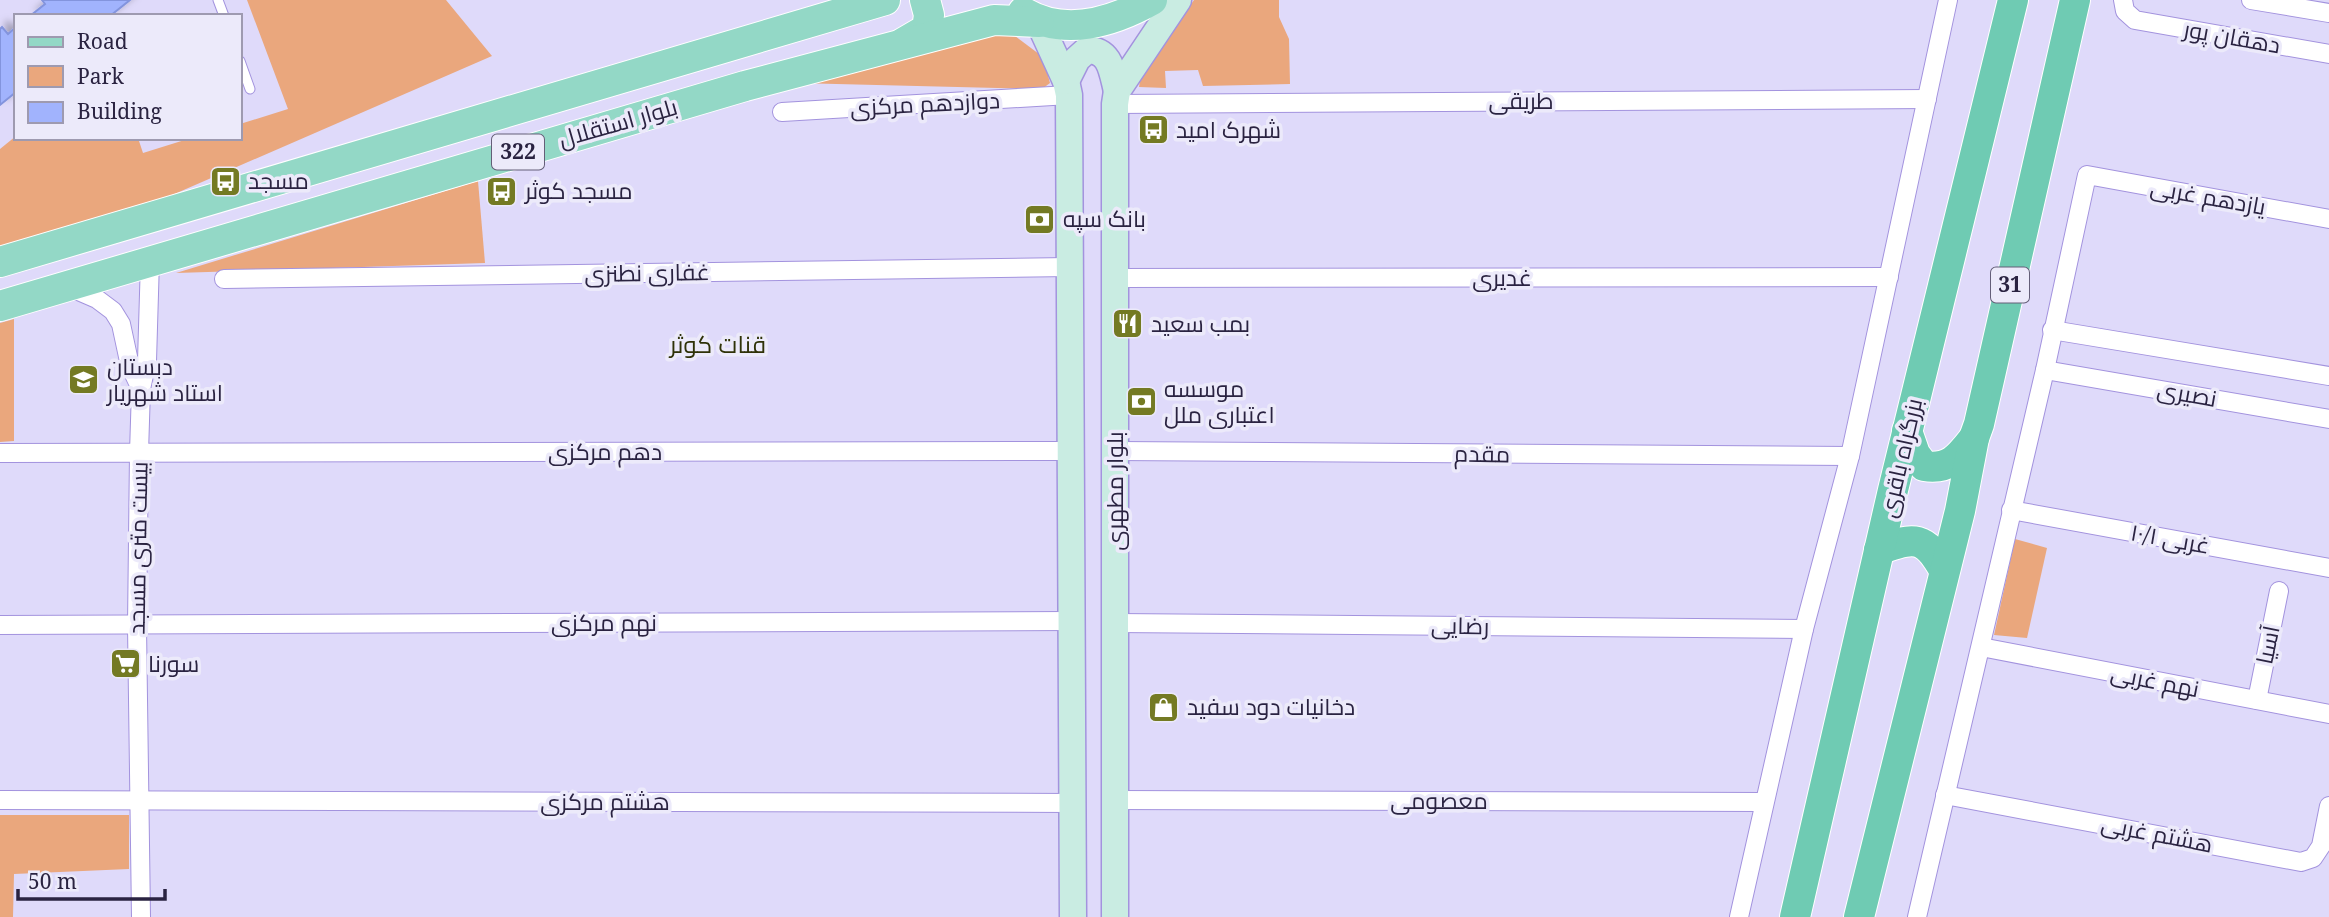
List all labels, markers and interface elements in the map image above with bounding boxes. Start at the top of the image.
street label: دهقان پور [2179,11,2283,60]
legend [14,14,242,140]
text: Road [77,27,128,55]
text: Park [77,62,124,90]
street label: دوازدهم مرکزی [849,83,1001,124]
street label: طریقی [1488,84,1554,116]
street label: بلوار استقلال [555,90,681,154]
text: Building [77,97,162,125]
bus stop icon: شهرک امید [1136,113,1170,147]
place label: شهرک امید [1176,113,1281,145]
road number: 322 [492,134,544,170]
bus stop icon: مسجد [208,164,242,198]
place label: مسجد [248,164,309,196]
street label: یازدهم غربی [2148,170,2268,223]
bus stop icon: مسجد کوثر [485,174,519,208]
place label: مسجد کوثر [523,174,632,206]
bank icon: بانک سپه [1023,202,1057,236]
place label: بانک سپه [1063,202,1146,234]
street label: غفاری نطنزی [584,255,710,289]
street label: غدیری [1472,261,1532,293]
road number: 31 [1991,268,2029,302]
restaurant icon: بمب سعید [1111,307,1145,341]
place label: بمب سعید [1151,307,1250,339]
district label: قنات کوثر [668,327,766,360]
place label: دبستان استاد شهریار [105,350,223,408]
school or university icon: دبستان استاد شهریار [67,363,101,397]
place label: موسسه اعتباری ملل [1164,372,1275,430]
street label: نصیری [2155,372,2220,414]
bank icon: موسسه اعتباری ملل [1124,385,1158,419]
street label: بزرگراه باقری [1871,395,1929,521]
street label: بلوار مطهری [1098,431,1130,551]
street label: دهم مرکزی [548,435,662,468]
street label: مقدم [1454,437,1510,470]
street label: بیست متری مسجد [119,461,155,635]
street label: ۱۰/۱ غربی [2128,515,2212,561]
street label: نهم مرکزی [551,606,657,639]
street label: رضایی [1431,608,1489,642]
street label: آسیا [2247,623,2287,667]
supermarket icon: سورنا [108,647,142,681]
place label: سورنا [148,647,199,679]
street label: نهم غربی [2108,656,2202,705]
shop icon: دخانیات دود سفید [1147,690,1181,724]
place label: دخانیات دود سفید [1187,690,1355,722]
street label: معصومی [1390,784,1488,816]
street label: هشتم مرکزی [540,785,670,818]
street label: هشتم غربی [2098,807,2216,860]
scale bar [18,858,164,902]
text: 50 m [28,867,77,895]

